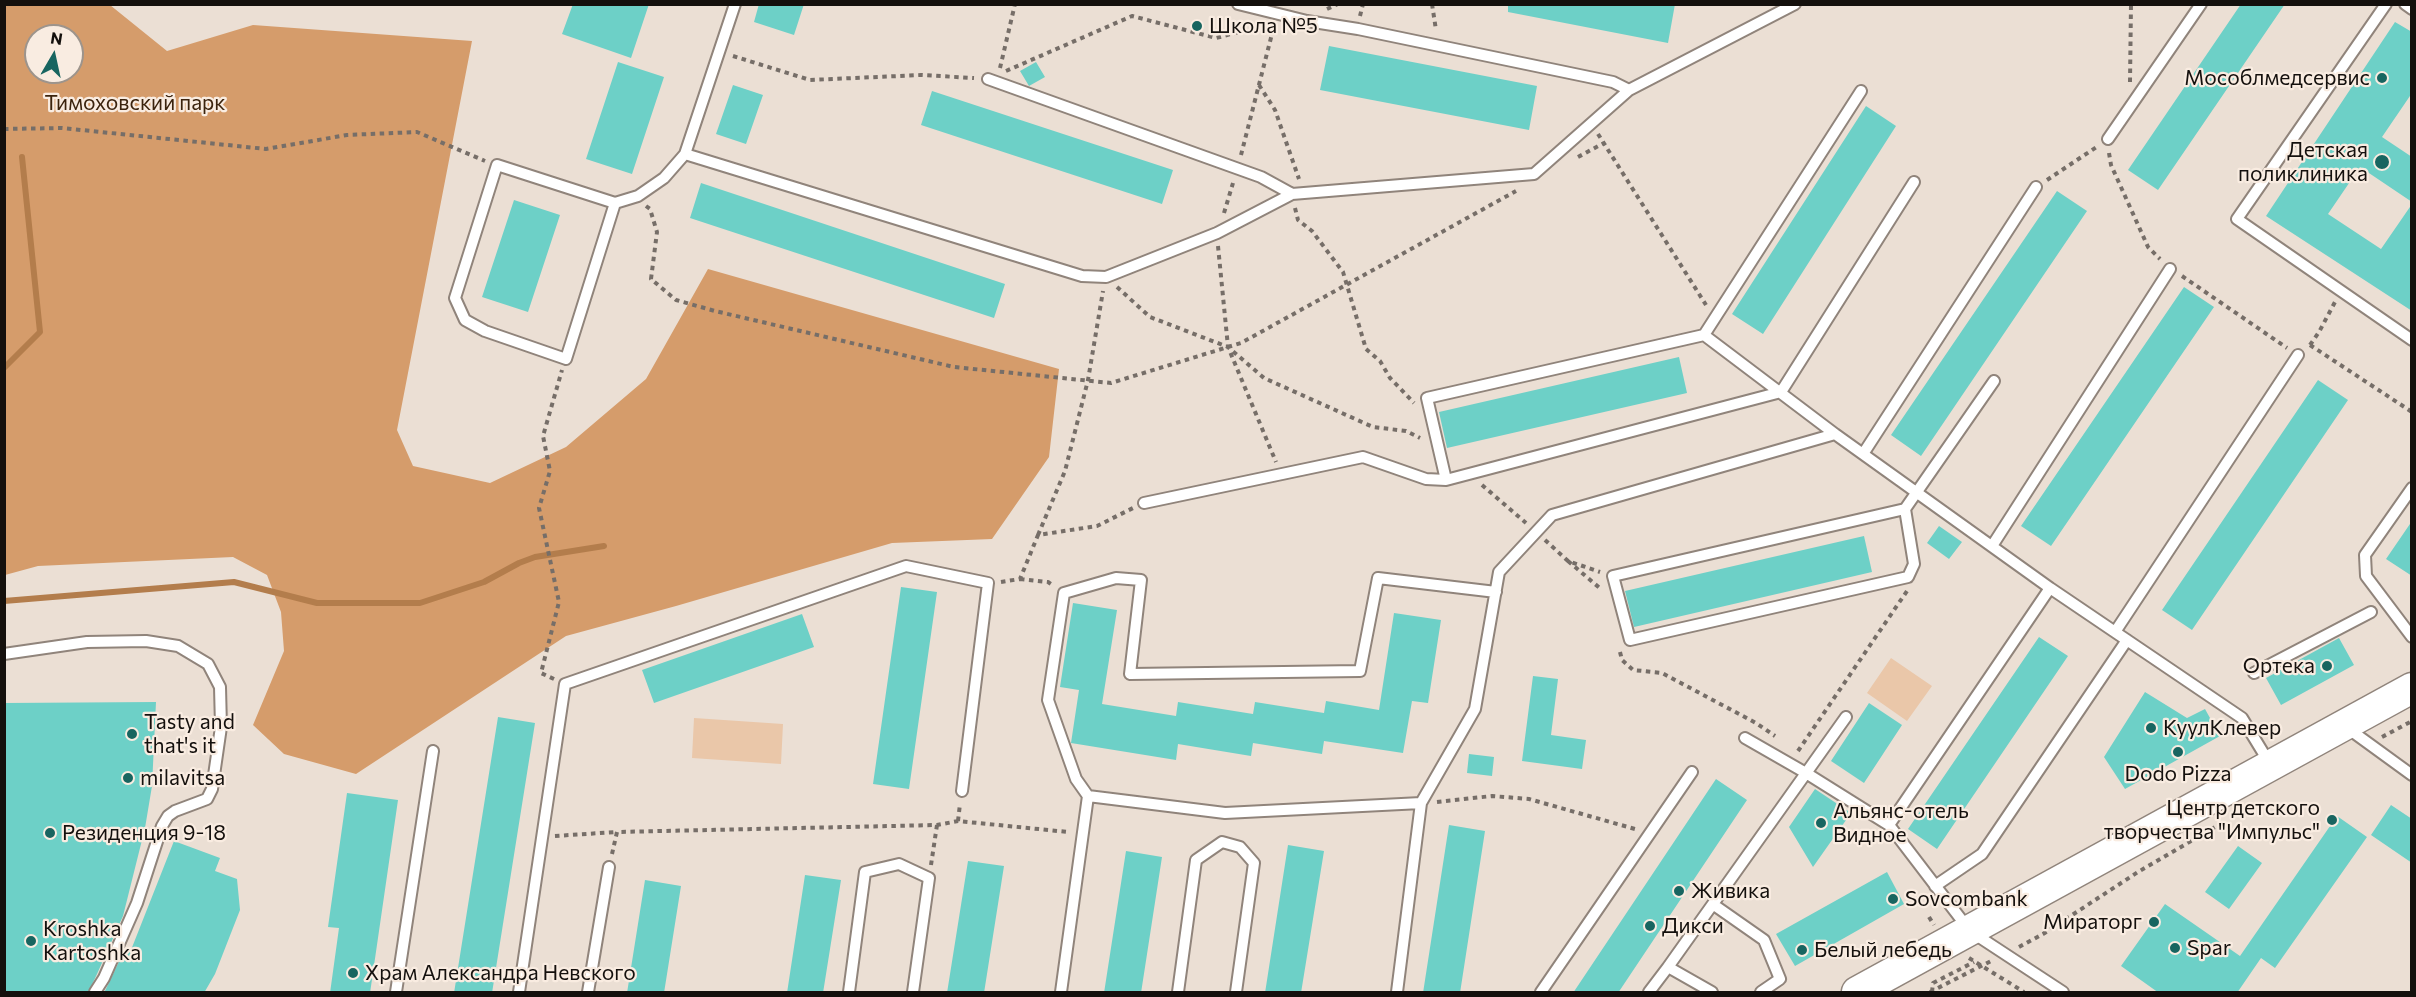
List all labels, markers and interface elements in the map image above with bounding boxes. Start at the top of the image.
place label: Школа №5 [1209,13,1318,39]
marker: Школа №5 [1190,19,1204,33]
north arrow [24,24,84,84]
text: N [49,27,64,48]
place label: Мособлмедсервис [2184,65,2370,91]
marker: Мособлмедсервис [2375,71,2389,85]
park label: Тимоховский парк [44,90,226,116]
place label: Детская поликлиника [2238,137,2368,187]
marker: Детская поликлиника [2373,153,2391,171]
place label: Ортека [2243,653,2315,679]
marker: Ортека [2320,659,2334,673]
place label: Tasty and that's it [144,709,235,759]
place label: КуулКлевер [2163,715,2281,741]
marker: КуулКлевер [2144,721,2158,735]
marker: Tasty and that's it [125,727,139,741]
marker: Dodo Pizza [2171,745,2185,759]
place label: Dodo Pizza [2124,761,2232,787]
place label: milavitsa [140,765,225,791]
marker: milavitsa [121,771,135,785]
place label: Центр детского творчества "Импульс" [2104,795,2320,845]
place label: Альянс-отель Видное [1833,798,1969,848]
marker: Центр детского творчества "Импульс" [2325,813,2339,827]
marker: Альянс-отель Видное [1814,816,1828,830]
place label: Резиденция 9-18 [62,820,226,846]
marker: Резиденция 9-18 [43,826,57,840]
place label: Живика [1691,878,1770,904]
marker: Живика [1672,884,1686,898]
place label: Sovcombank [1905,886,2028,912]
marker: Sovcombank [1886,892,1900,906]
place label: Мираторг [2043,909,2142,935]
place label: Дикси [1662,913,1724,939]
marker: Мираторг [2147,915,2161,929]
place label: Kroshka Kartoshka [43,916,141,966]
marker: Дикси [1643,919,1657,933]
marker: Kroshka Kartoshka [24,934,38,948]
place label: Spar [2187,935,2231,961]
place label: Белый лебедь [1814,937,1952,963]
marker: Spar [2168,941,2182,955]
marker: Белый лебедь [1795,943,1809,957]
place label: Храм Александра Невского [365,960,636,986]
marker: Храм Александра Невского [346,966,360,980]

